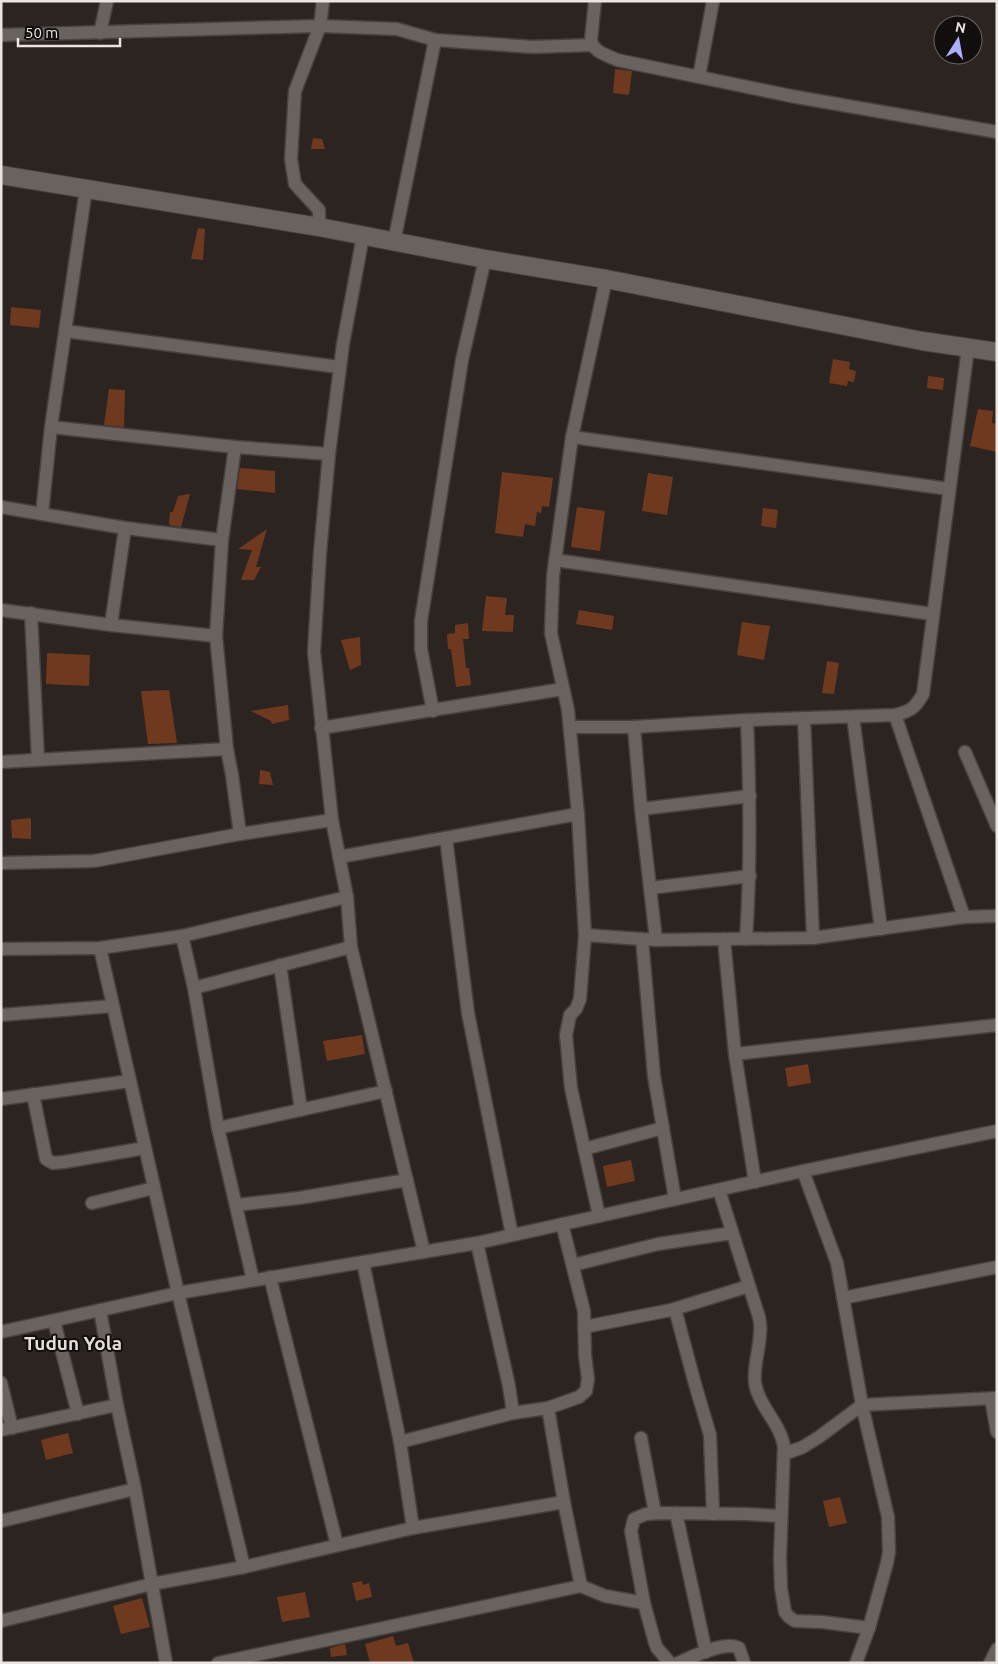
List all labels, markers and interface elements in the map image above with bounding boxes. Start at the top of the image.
scale bar [18,15,120,47]
north arrow [933,15,983,65]
text: N [954,18,967,36]
text: 50 m [25,24,58,41]
district label: Tudun Yola [24,1332,122,1354]

